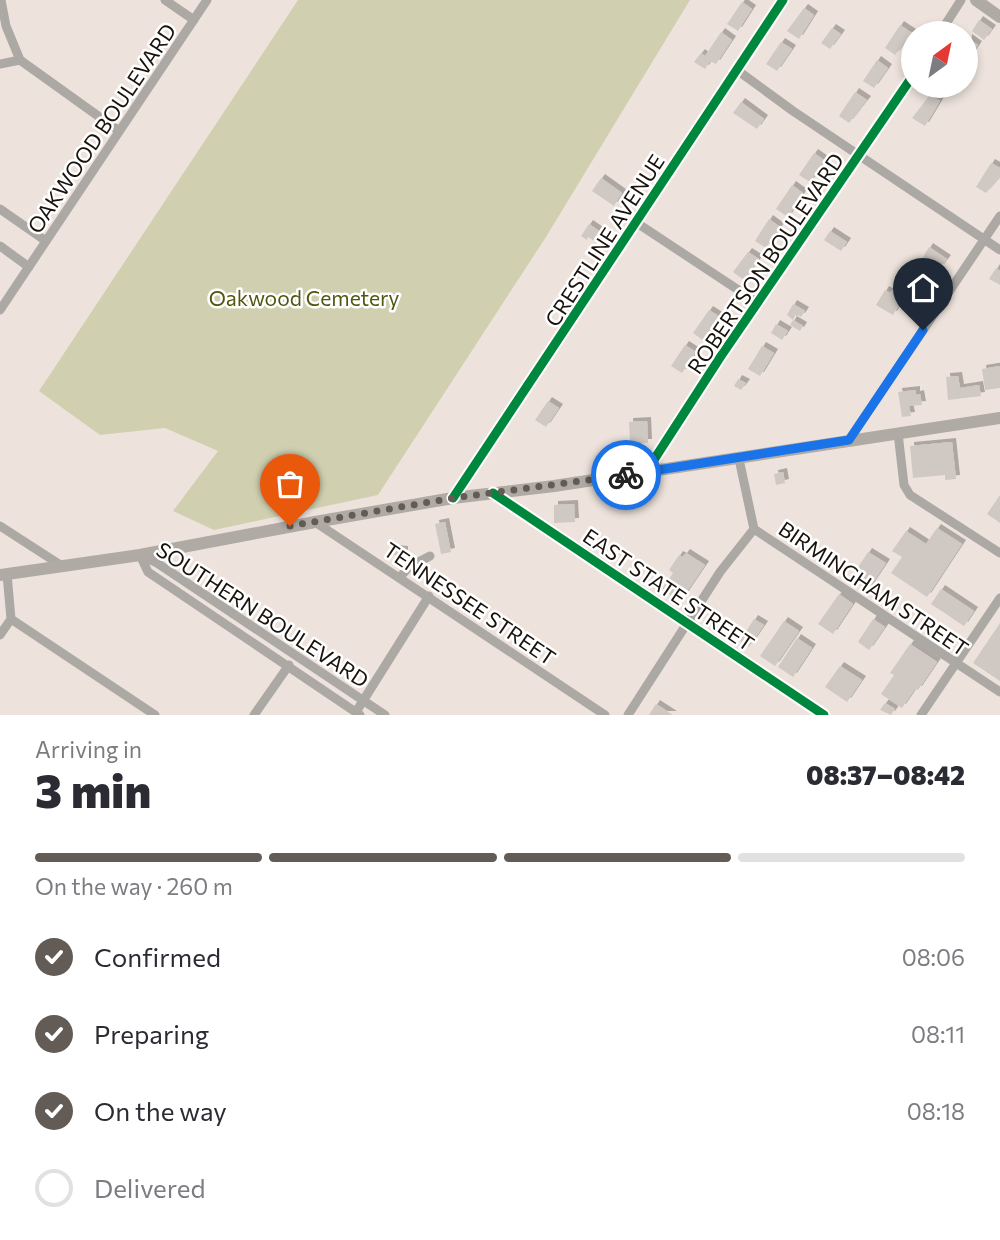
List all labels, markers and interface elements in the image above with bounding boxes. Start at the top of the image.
street label: OAKWOOD BOULEVARD [21,18,181,238]
north arrow [901,21,978,98]
map controls [901,21,978,98]
street label: ROBERTSON BOULEVARD [682,148,848,378]
street label: CRESTLINE AVENUE [539,149,669,331]
pin [893,258,953,330]
icon: home [904,269,942,307]
park label: Oakwood Cemetery [209,285,399,310]
courier [591,440,661,510]
pin [260,454,320,526]
icon: bike [607,456,645,494]
icon: bag [271,465,309,503]
street label: BIRMINGHAM STREET [775,515,973,661]
street label: EAST STATE STREET [579,523,759,655]
street label: SOUTHERN BOULEVARD [152,536,374,692]
street label: TENNESSEE STREET [379,536,561,670]
text: Arriving in [35,735,142,763]
text: 08:37–08:42 [806,759,965,790]
text: 3 min [35,761,151,817]
text: On the way · 260 m [35,872,233,900]
icon: check [35,938,73,976]
text: Confirmed [94,941,221,972]
text: 08:06 [902,943,965,971]
icon: check [35,1015,73,1053]
text: Preparing [94,1018,209,1049]
text: 08:11 [911,1020,965,1048]
icon: check [35,1092,73,1130]
text: On the way [94,1095,227,1126]
text: 08:18 [907,1097,965,1125]
text: Delivered [94,1172,205,1203]

